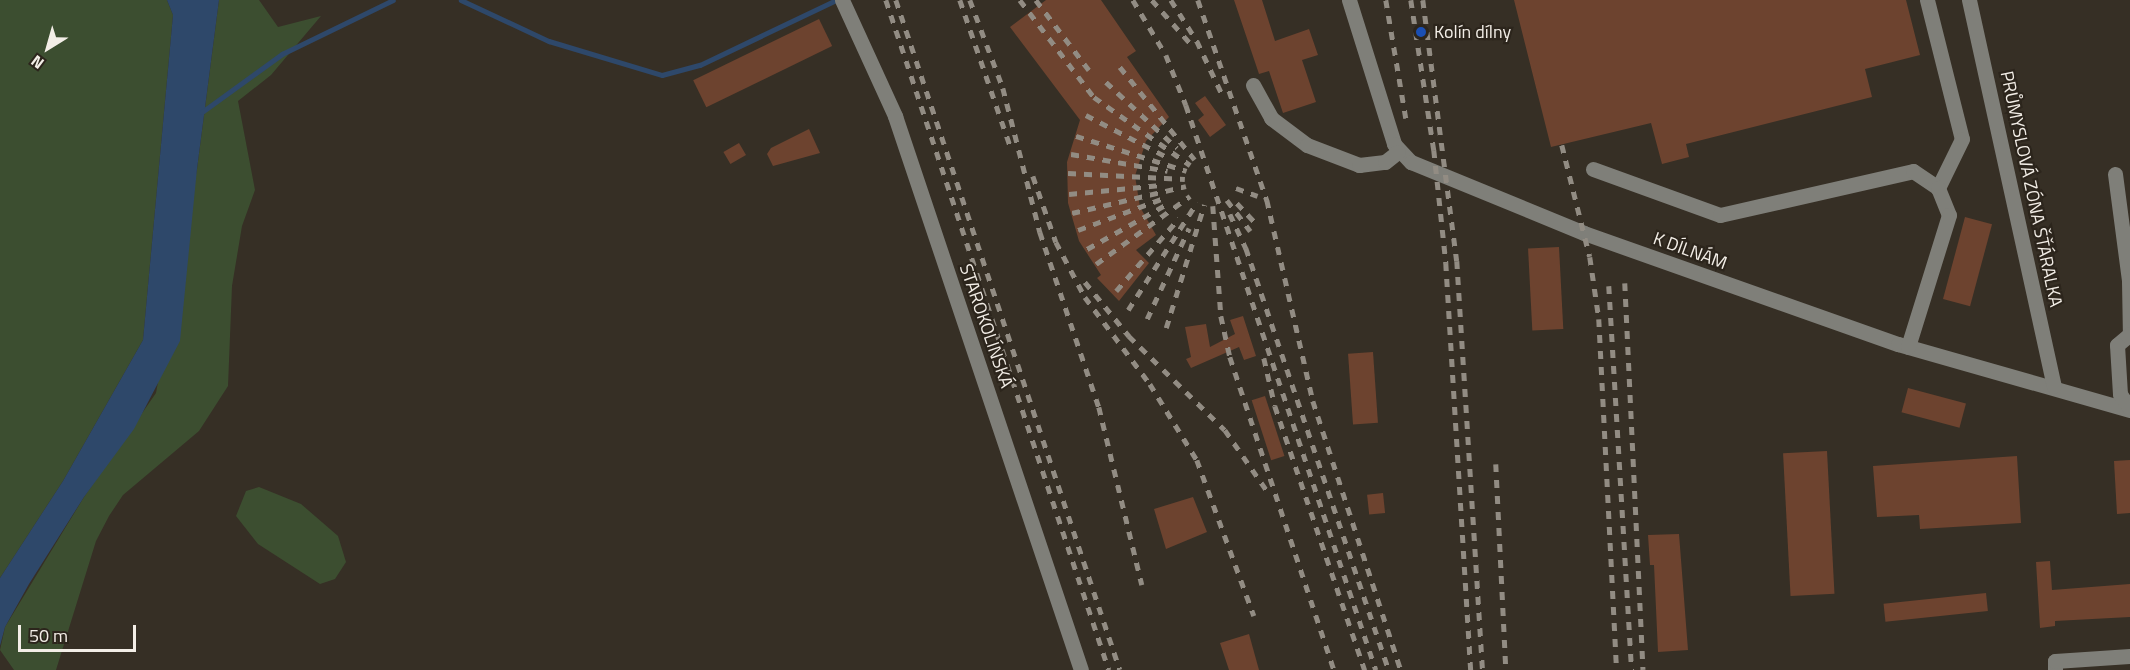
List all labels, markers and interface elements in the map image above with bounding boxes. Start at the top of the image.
north arrow [18,18,78,78]
place label: Kolín dílny [1434,21,1511,43]
marker: Kolín dílny [1412,23,1430,41]
text: N [26,49,49,75]
street label: PRŮMYSLOVÁ ZÓNA ŠŤÁRALKA [1995,69,2067,309]
street label: K DÍLNÁM [1650,228,1730,274]
street label: STAROKOLÍNSKÁ [955,261,1017,391]
scale bar [21,613,140,651]
text: 50 m [29,622,68,649]

